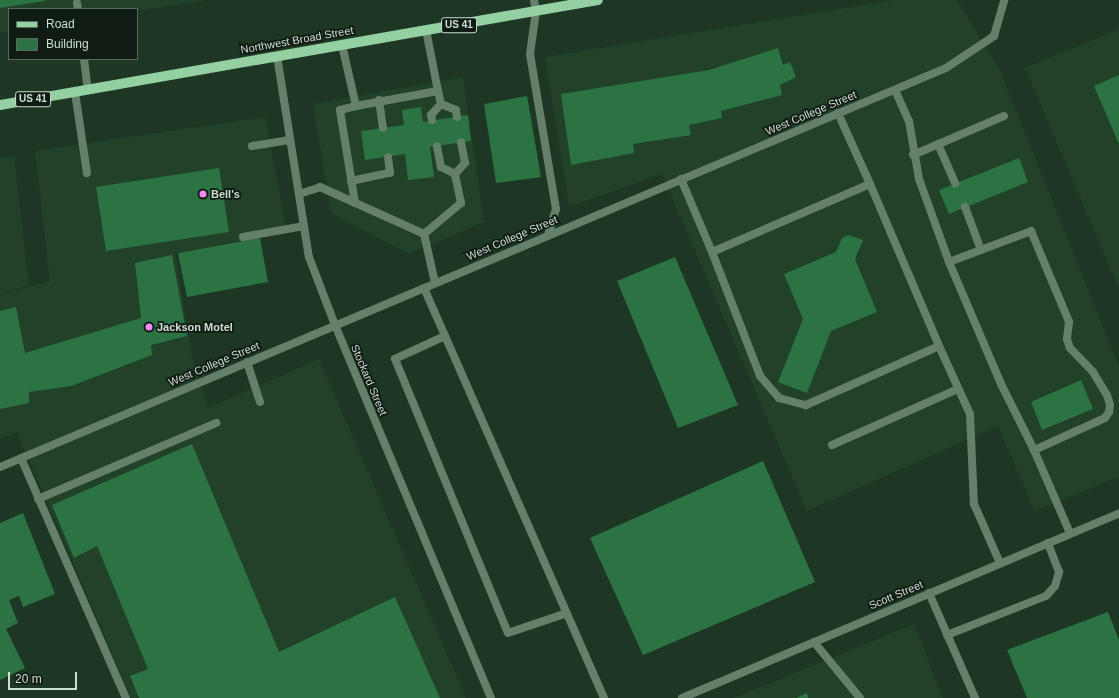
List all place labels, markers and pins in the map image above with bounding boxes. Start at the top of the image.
place label: Bell's [211,187,240,201]
marker: Bell's [198,189,208,199]
place label: Jackson Motel [157,320,233,334]
marker: Jackson Motel [144,322,154,332]

